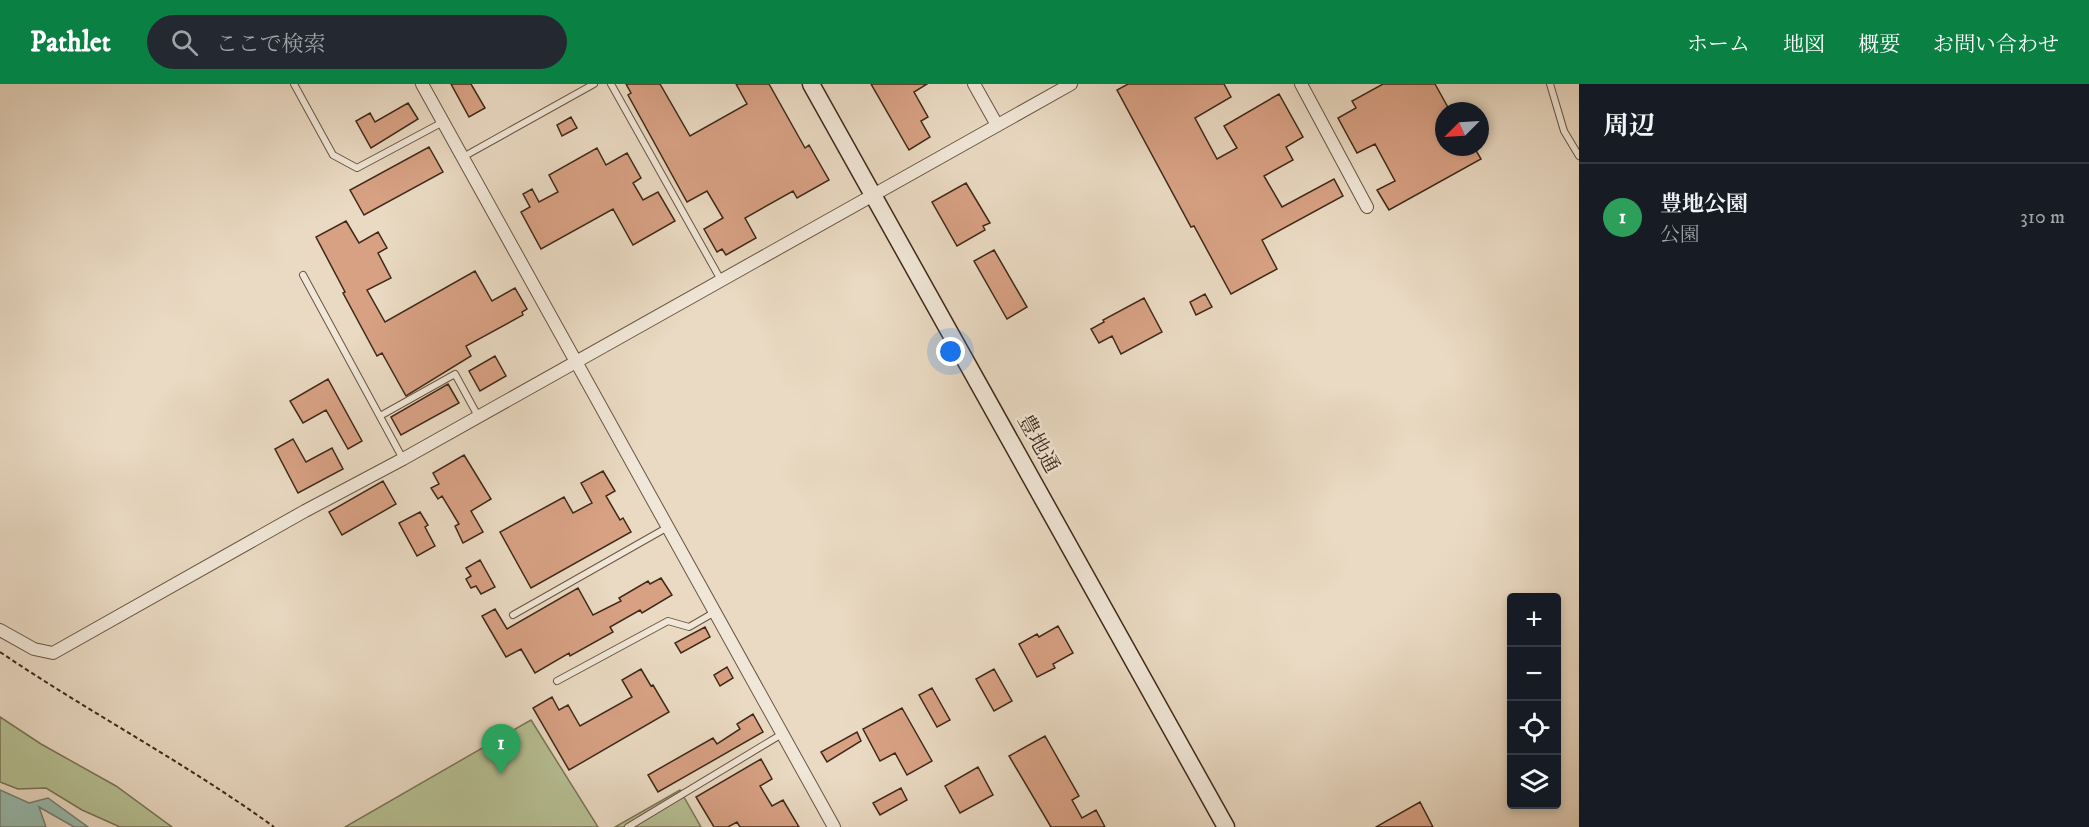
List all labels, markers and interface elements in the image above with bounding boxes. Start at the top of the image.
search box [147,15,567,69]
text: Pathlet [30,25,111,60]
icon: search [168,26,201,59]
text: ここで検索 [216,31,326,58]
text: ホーム [1687,32,1750,58]
text: 地図 [1783,32,1825,58]
text: 概要 [1858,32,1900,58]
text: お問い合わせ [1933,32,2059,58]
north arrow [1435,102,1489,156]
text: 周辺 [1603,110,1655,143]
text: 豊地公園 [1660,191,1748,218]
text: 1 [1619,205,1626,230]
text: 310 m [2020,205,2065,230]
text: 公園 [1660,223,1700,248]
your location [936,337,965,366]
street label: 豊地通 [1011,410,1065,478]
map controls [1507,593,1561,809]
button: + [1507,593,1561,647]
button: − [1507,647,1561,701]
button: locate [1507,701,1561,755]
pin: 1 [482,724,520,774]
button: layers [1507,755,1561,809]

